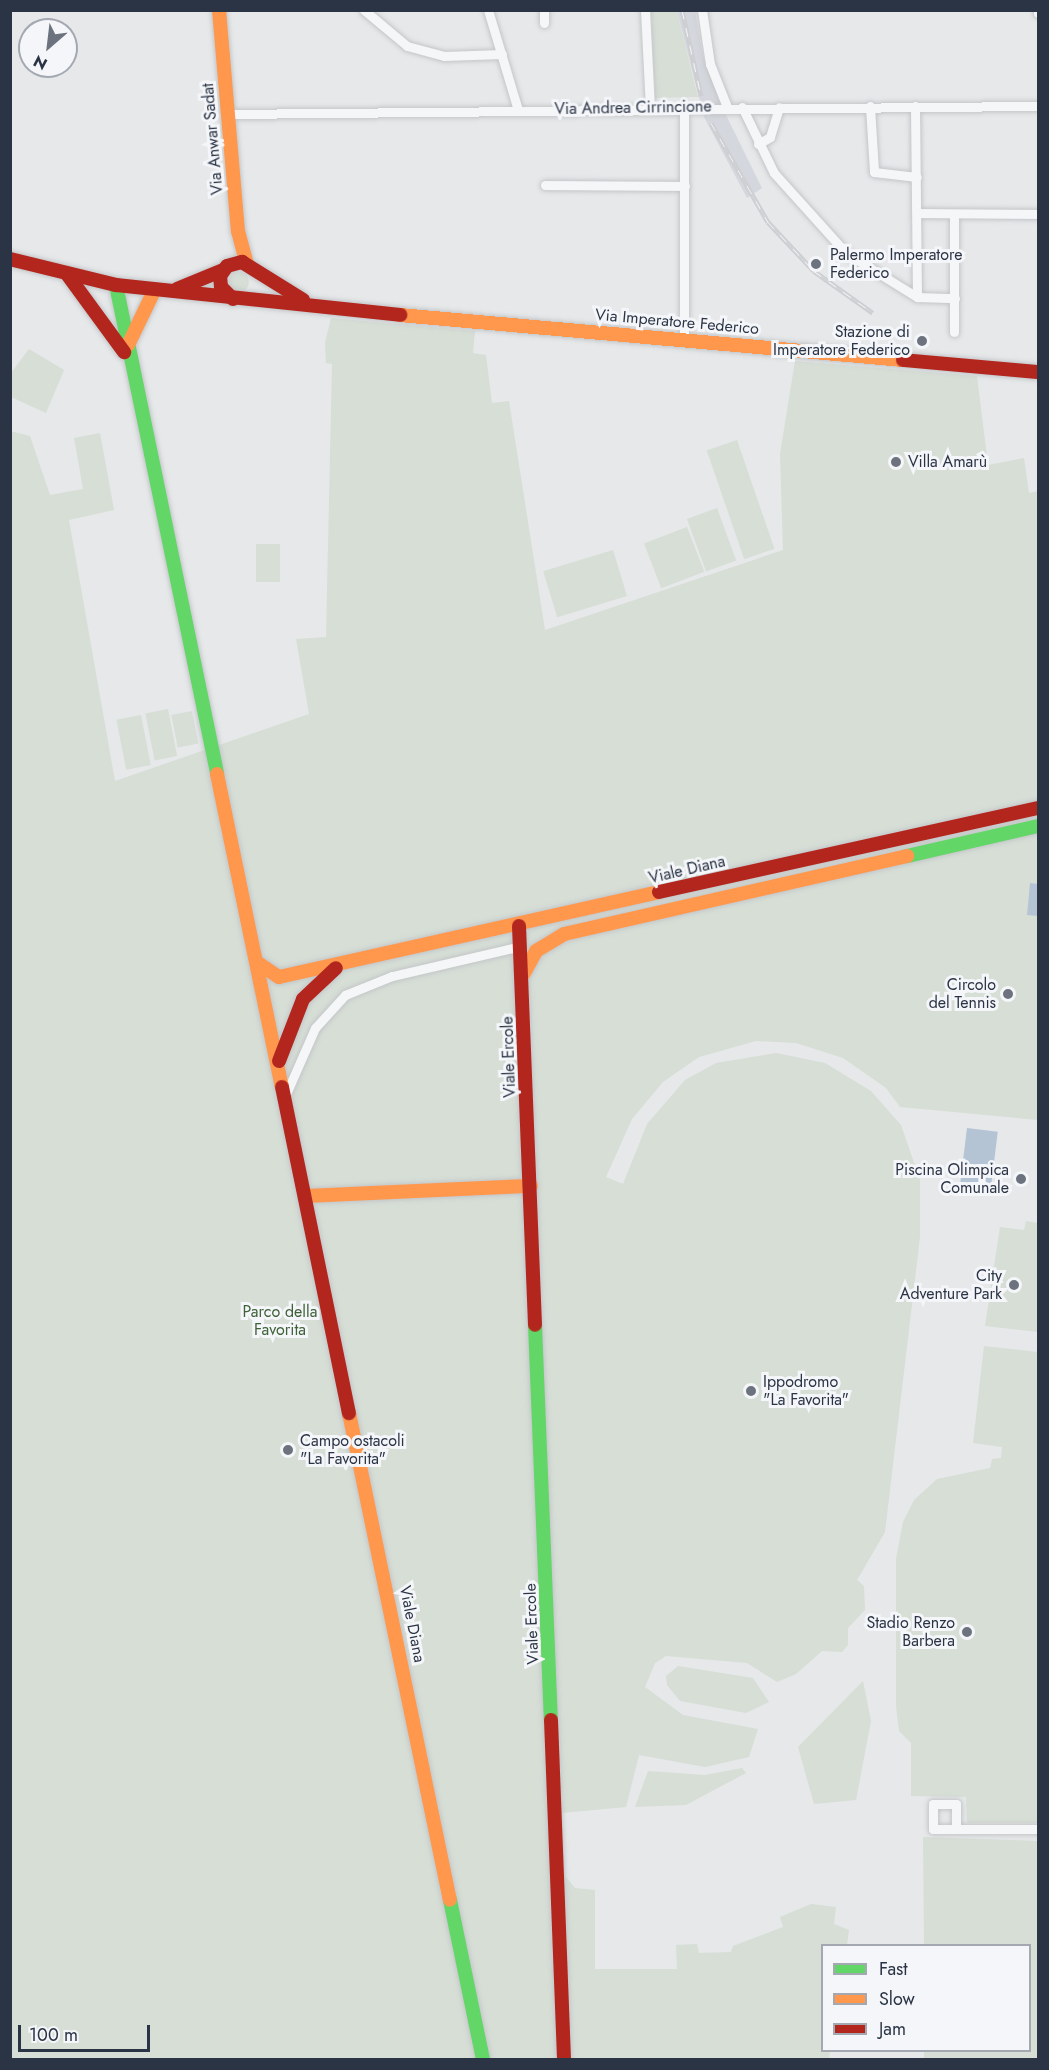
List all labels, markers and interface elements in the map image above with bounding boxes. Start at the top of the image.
north arrow [18,18,78,78]
text: N [29,49,51,76]
street label: Via Anwar Sadat [199,82,227,196]
street label: Via Andrea Cirrincione [554,97,712,119]
place label: Palermo Imperatore Federico [830,245,962,283]
marker: Palermo Imperatore Federico [807,255,825,273]
street label: Via Imperatore Federico [594,305,760,339]
place label: Stazione di Imperatore Federico [773,322,910,360]
marker: Stazione di Imperatore Federico [915,334,929,348]
place label: Villa Amarù [908,452,987,472]
marker: Villa Amarù [889,455,903,469]
street label: Viale Diana [647,852,727,888]
place label: Circolo del Tennis [929,975,996,1013]
marker: Circolo del Tennis [1001,987,1015,1001]
street label: Viale Ercole [498,1016,520,1098]
place label: Piscina Olimpica Comunale [895,1160,1009,1198]
marker: Piscina Olimpica Comunale [1014,1172,1028,1186]
place label: City Adventure Park [900,1266,1002,1304]
marker: City Adventure Park [1007,1278,1021,1292]
park label: Parco della Favorita [243,1302,317,1340]
place label: Ippodromo "La Favorita" [763,1372,849,1410]
marker: Ippodromo "La Favorita" [744,1384,758,1398]
place label: Campo ostacoli "La Favorita" [300,1431,405,1469]
marker: Campo ostacoli "La Favorita" [281,1443,295,1457]
street label: Viale Ercole [521,1583,543,1665]
street label: Viale Diana [395,1584,429,1664]
place label: Stadio Renzo Barbera [866,1613,955,1651]
marker: Stadio Renzo Barbera [960,1625,974,1639]
legend [821,1944,1031,2052]
text: Fast [879,1956,908,1982]
text: Slow [879,1986,915,2012]
scale bar [21,2013,153,2051]
text: Jam [879,2016,906,2042]
text: 100 m [29,2022,78,2048]

